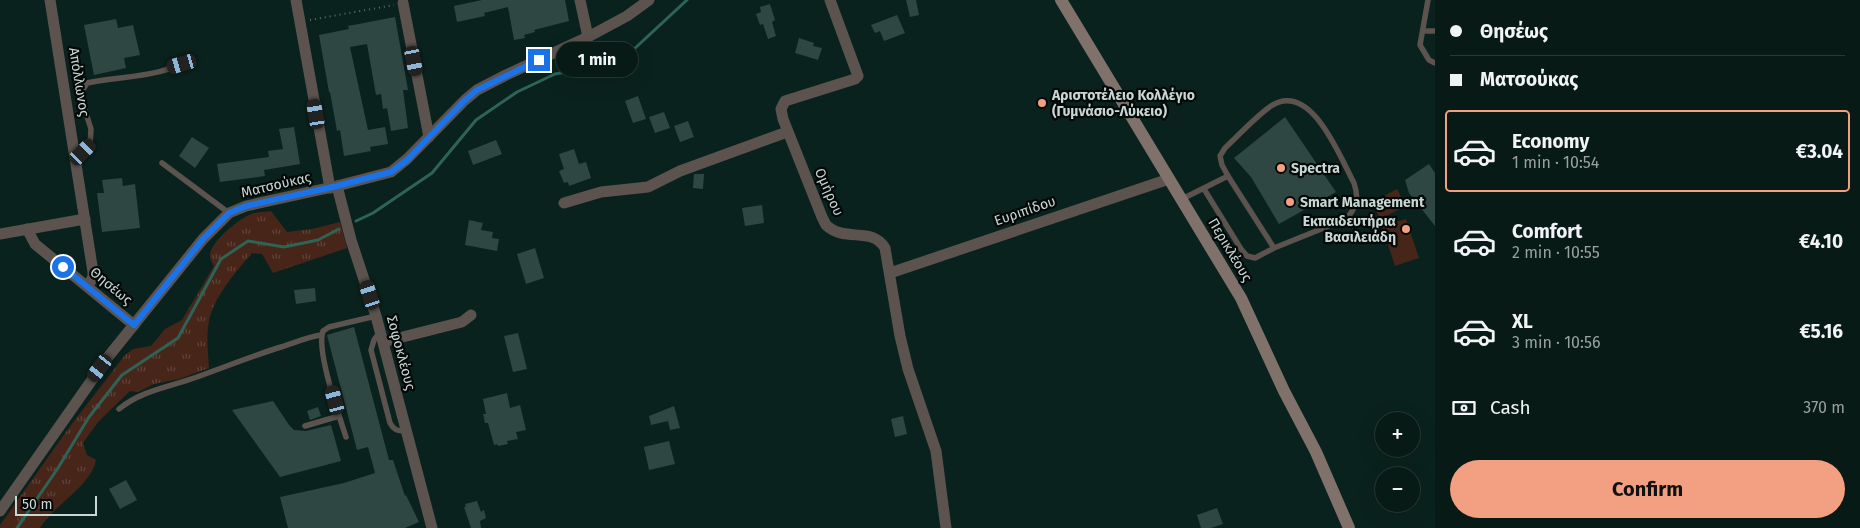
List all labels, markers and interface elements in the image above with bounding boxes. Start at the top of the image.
text: Θησέως [1480,20,1548,43]
callout: 1 min [556,42,639,78]
car [403,45,424,77]
street label: Απόλλωνος [65,46,93,118]
route end [528,49,550,71]
text: 1 min [578,50,616,69]
car [165,53,198,75]
text: Ματσούκας [1480,68,1578,91]
place label: Αριστοτέλειο Κολλέγιο (Γυμνάσιο-Λύκειο) [1051,87,1195,120]
marker: Αριστοτέλειο Κολλέγιο (Γυμνάσιο-Λύκειο) [1036,97,1048,109]
car [306,98,325,130]
icon: car [1452,129,1497,174]
text: Economy [1512,130,1589,153]
car [67,136,98,168]
text: €3.04 [1796,140,1843,163]
text: 1 min · 10:54 [1512,153,1599,172]
place label: Spectra [1291,160,1340,177]
marker: Spectra [1275,162,1287,174]
street label: Ομήρου [811,165,847,219]
street label: Ματσούκας [239,169,313,201]
street label: Ευριπίδου [992,193,1058,229]
place label: Smart Management [1300,194,1425,211]
marker: Smart Management [1284,196,1296,208]
place label: Εκπαιδευτήρια Βασιλειάδη [1303,213,1397,246]
street label: Περικλέους [1204,215,1256,285]
icon: car [1452,219,1497,264]
text: Comfort [1512,220,1582,243]
marker: Εκπαιδευτήρια Βασιλειάδη [1400,223,1412,235]
text: €4.10 [1799,230,1843,253]
text: 2 min · 10:55 [1512,243,1600,262]
route start [52,256,74,278]
street label: Θησέως [86,263,136,309]
car [358,278,381,312]
icon: car [1452,309,1497,354]
text: XL [1512,310,1533,333]
street label: Σοφοκλέους [383,314,419,393]
text: €5.16 [1799,320,1843,343]
text: 3 min · 10:56 [1512,333,1600,352]
car [84,352,115,384]
car [323,384,346,416]
icon: cash [1450,394,1478,422]
text: Cash [1490,396,1531,419]
text: 370 m [1803,398,1845,417]
map controls [1375,412,1420,512]
button: + [1375,412,1420,457]
button: Confirm [1450,460,1845,518]
button: − [1375,467,1420,512]
scale bar [15,493,98,516]
text: 50 m [22,496,53,513]

